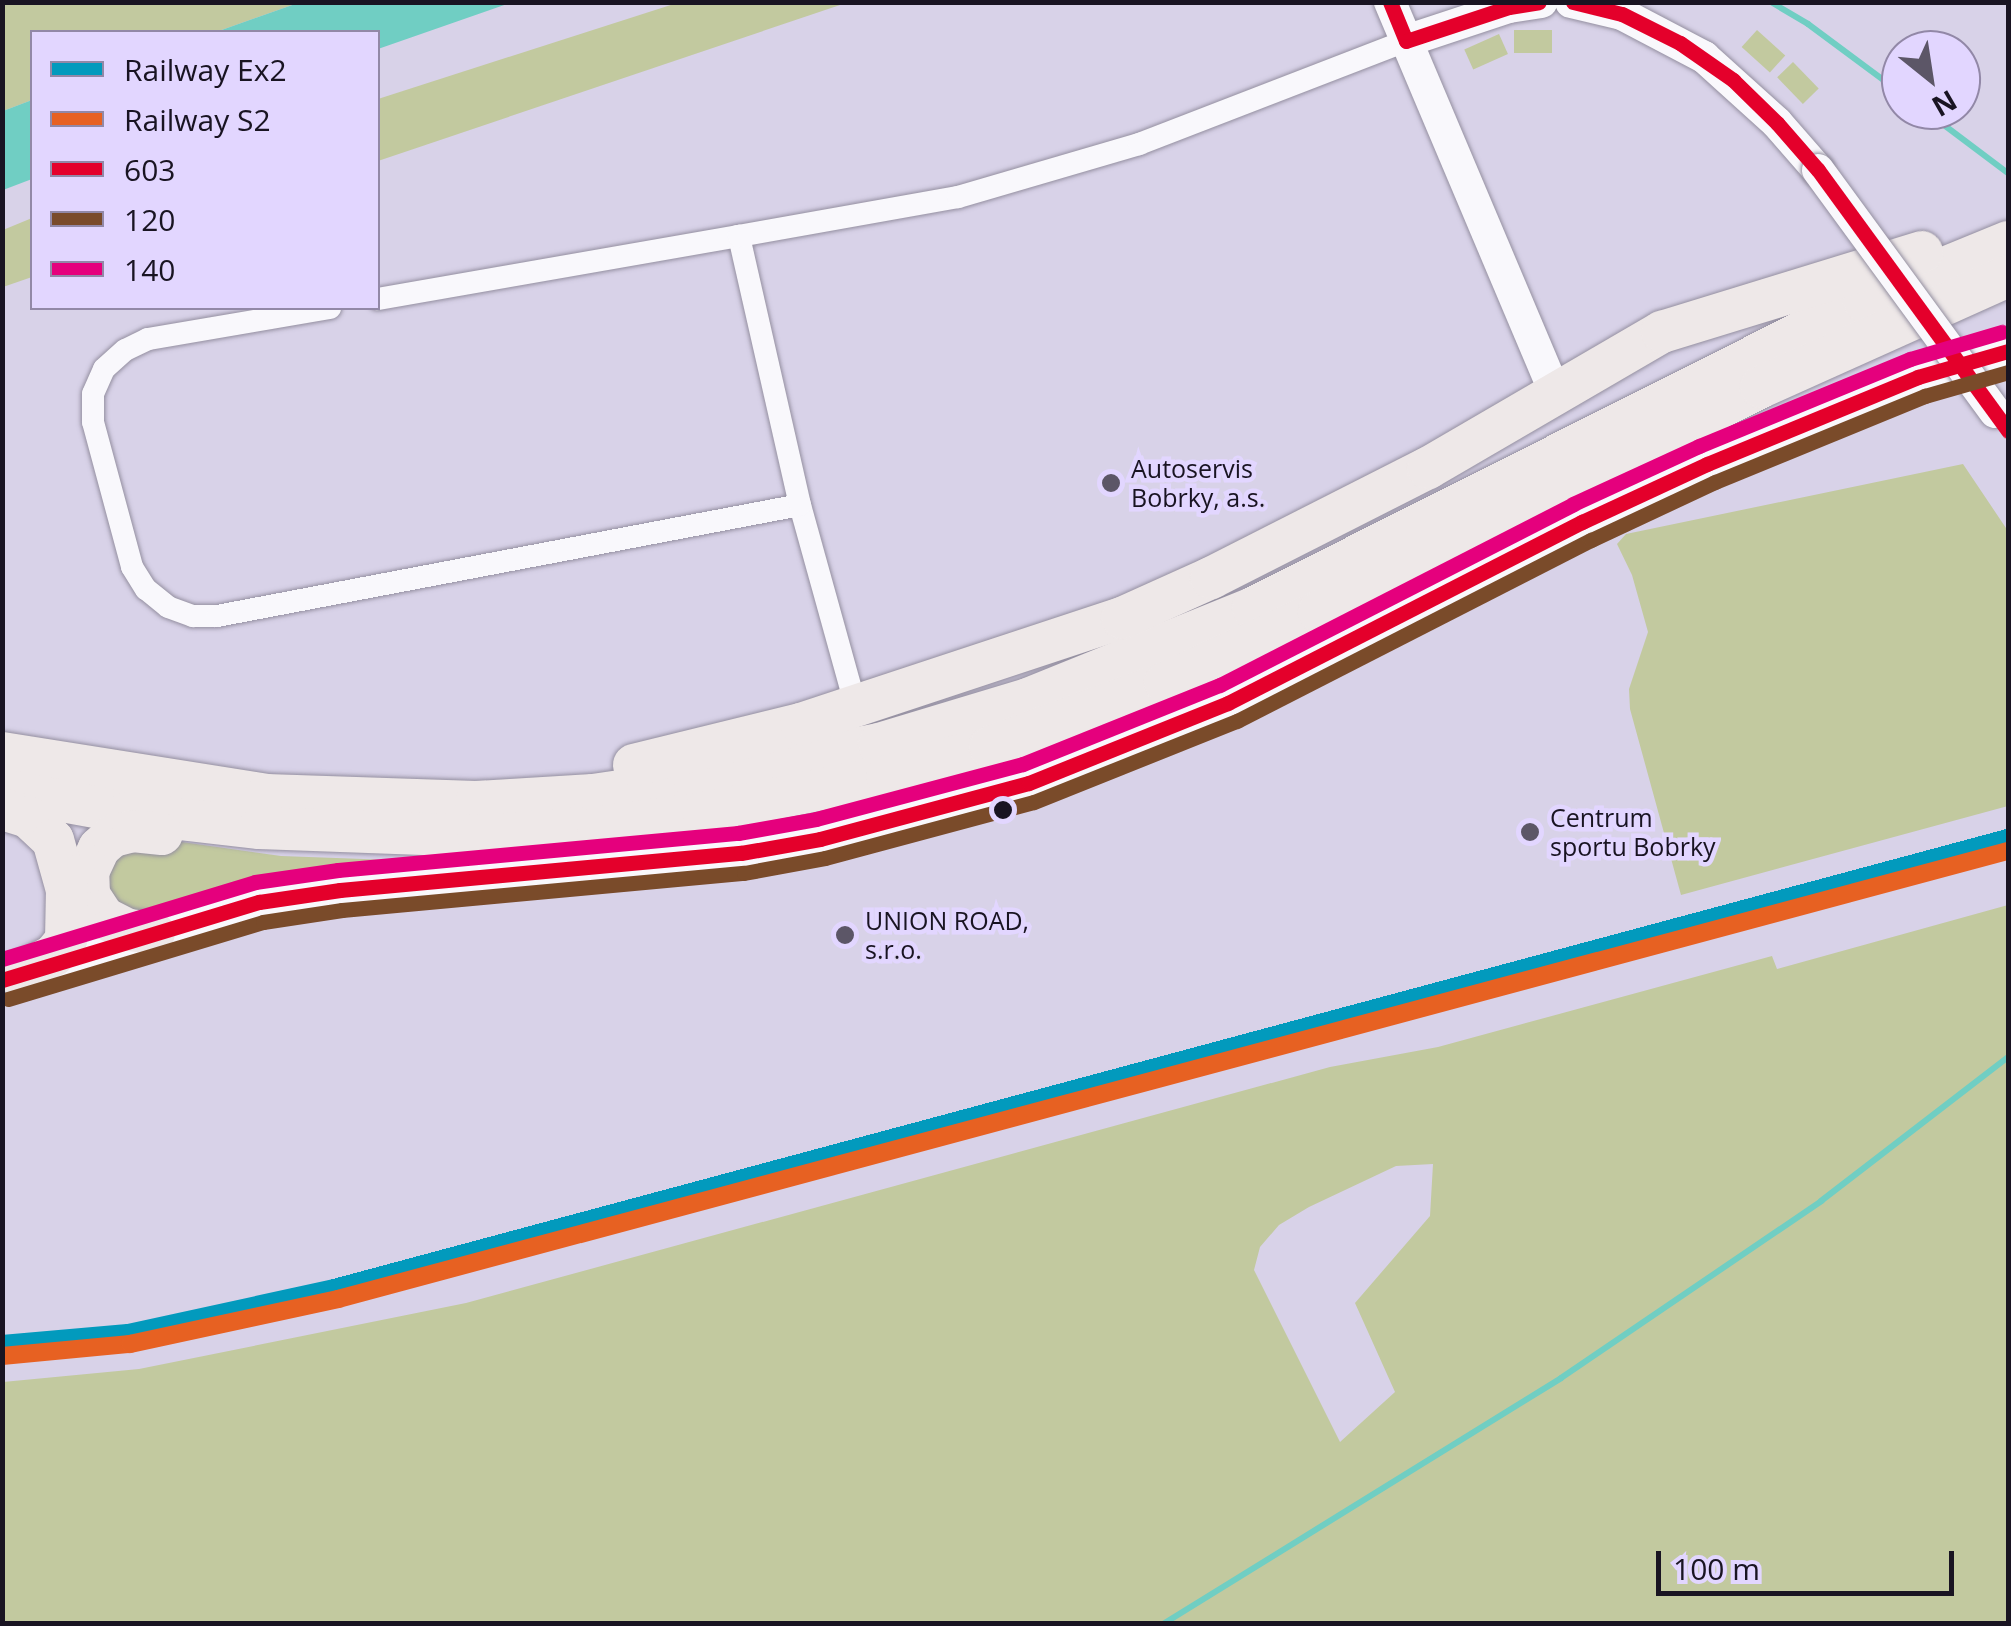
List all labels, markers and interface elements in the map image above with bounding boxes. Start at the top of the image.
legend [30,30,380,310]
north arrow [1881,30,1981,130]
text: Railway Ex2 [124,49,287,90]
text: N [1926,82,1964,126]
text: Railway S2 [124,99,271,140]
text: 603 [124,149,175,190]
text: 120 [124,199,175,240]
text: 140 [124,249,175,290]
place label: Autoservis Bobrky, a.s. [1131,454,1265,513]
marker: Autoservis Bobrky, a.s. [1100,472,1122,494]
unlabelled marker [993,800,1013,820]
place label: Centrum sportu Bobrky [1550,803,1716,862]
marker: Centrum sportu Bobrky [1519,821,1541,843]
place label: UNION ROAD, s.r.o. [865,906,1029,965]
marker: UNION ROAD, s.r.o. [834,924,856,946]
scale bar [1661,1531,1958,1593]
text: 100 m [1673,1548,1760,1589]

